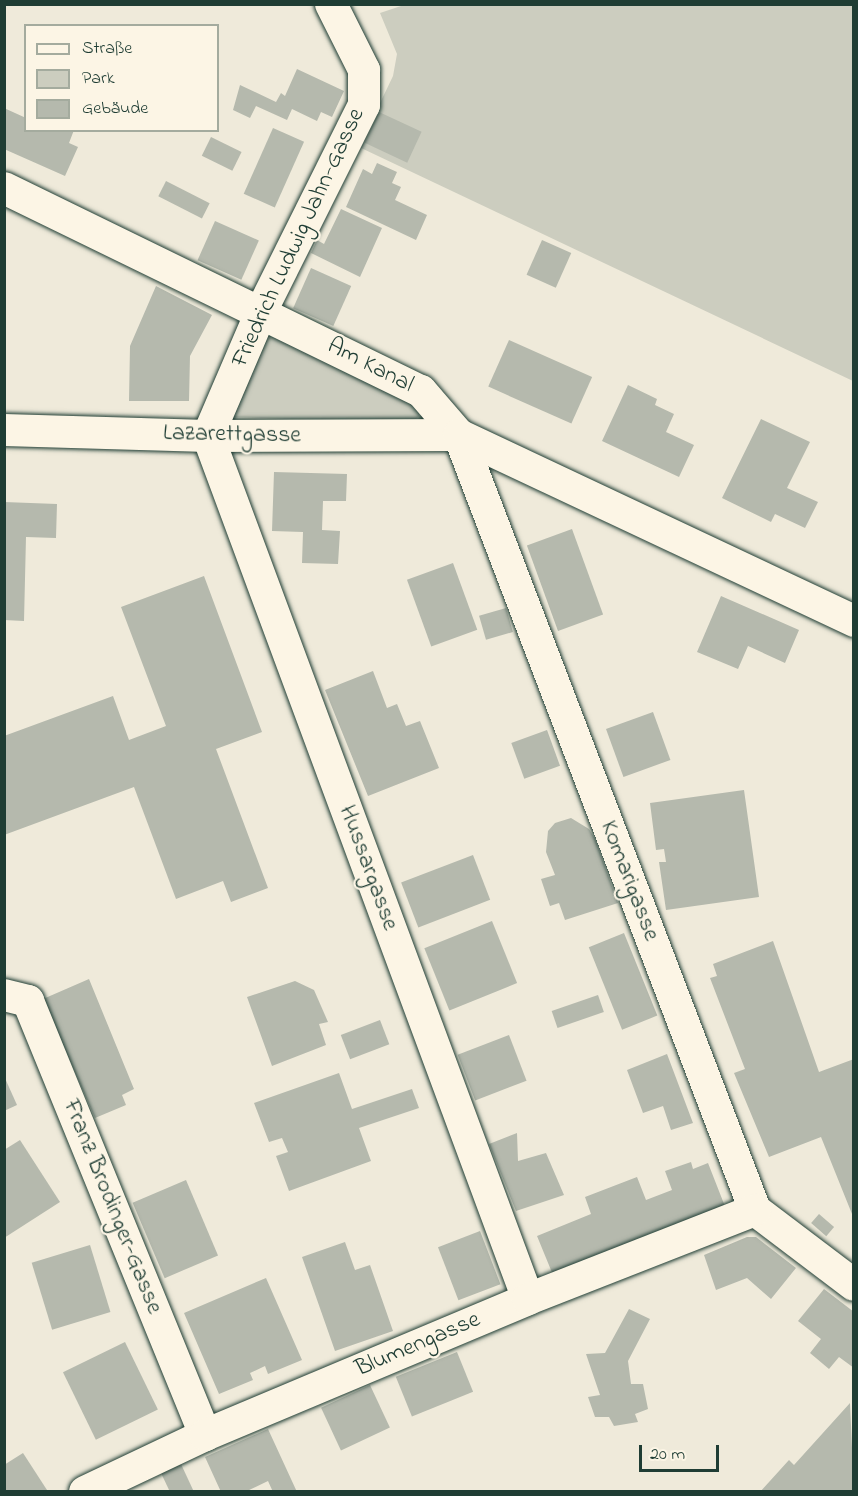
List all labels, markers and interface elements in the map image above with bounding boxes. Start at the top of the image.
legend [24,24,219,132]
text: Straße [82,36,132,62]
text: Park [82,66,115,92]
text: Gebäude [82,96,148,122]
street label: Friedrich Ludwig Jahn-Gasse [226,104,372,372]
street label: Am Kanal [322,332,418,400]
street label: Lazarettgasse [163,419,301,451]
street label: Hussargasse [332,801,404,935]
street label: Komarigasse [593,817,665,945]
street label: Franz Brodinger-Gasse [56,1096,168,1318]
street label: Blumengasse [351,1306,485,1384]
scale bar [642,1433,722,1471]
text: 20 m [650,1442,685,1468]

